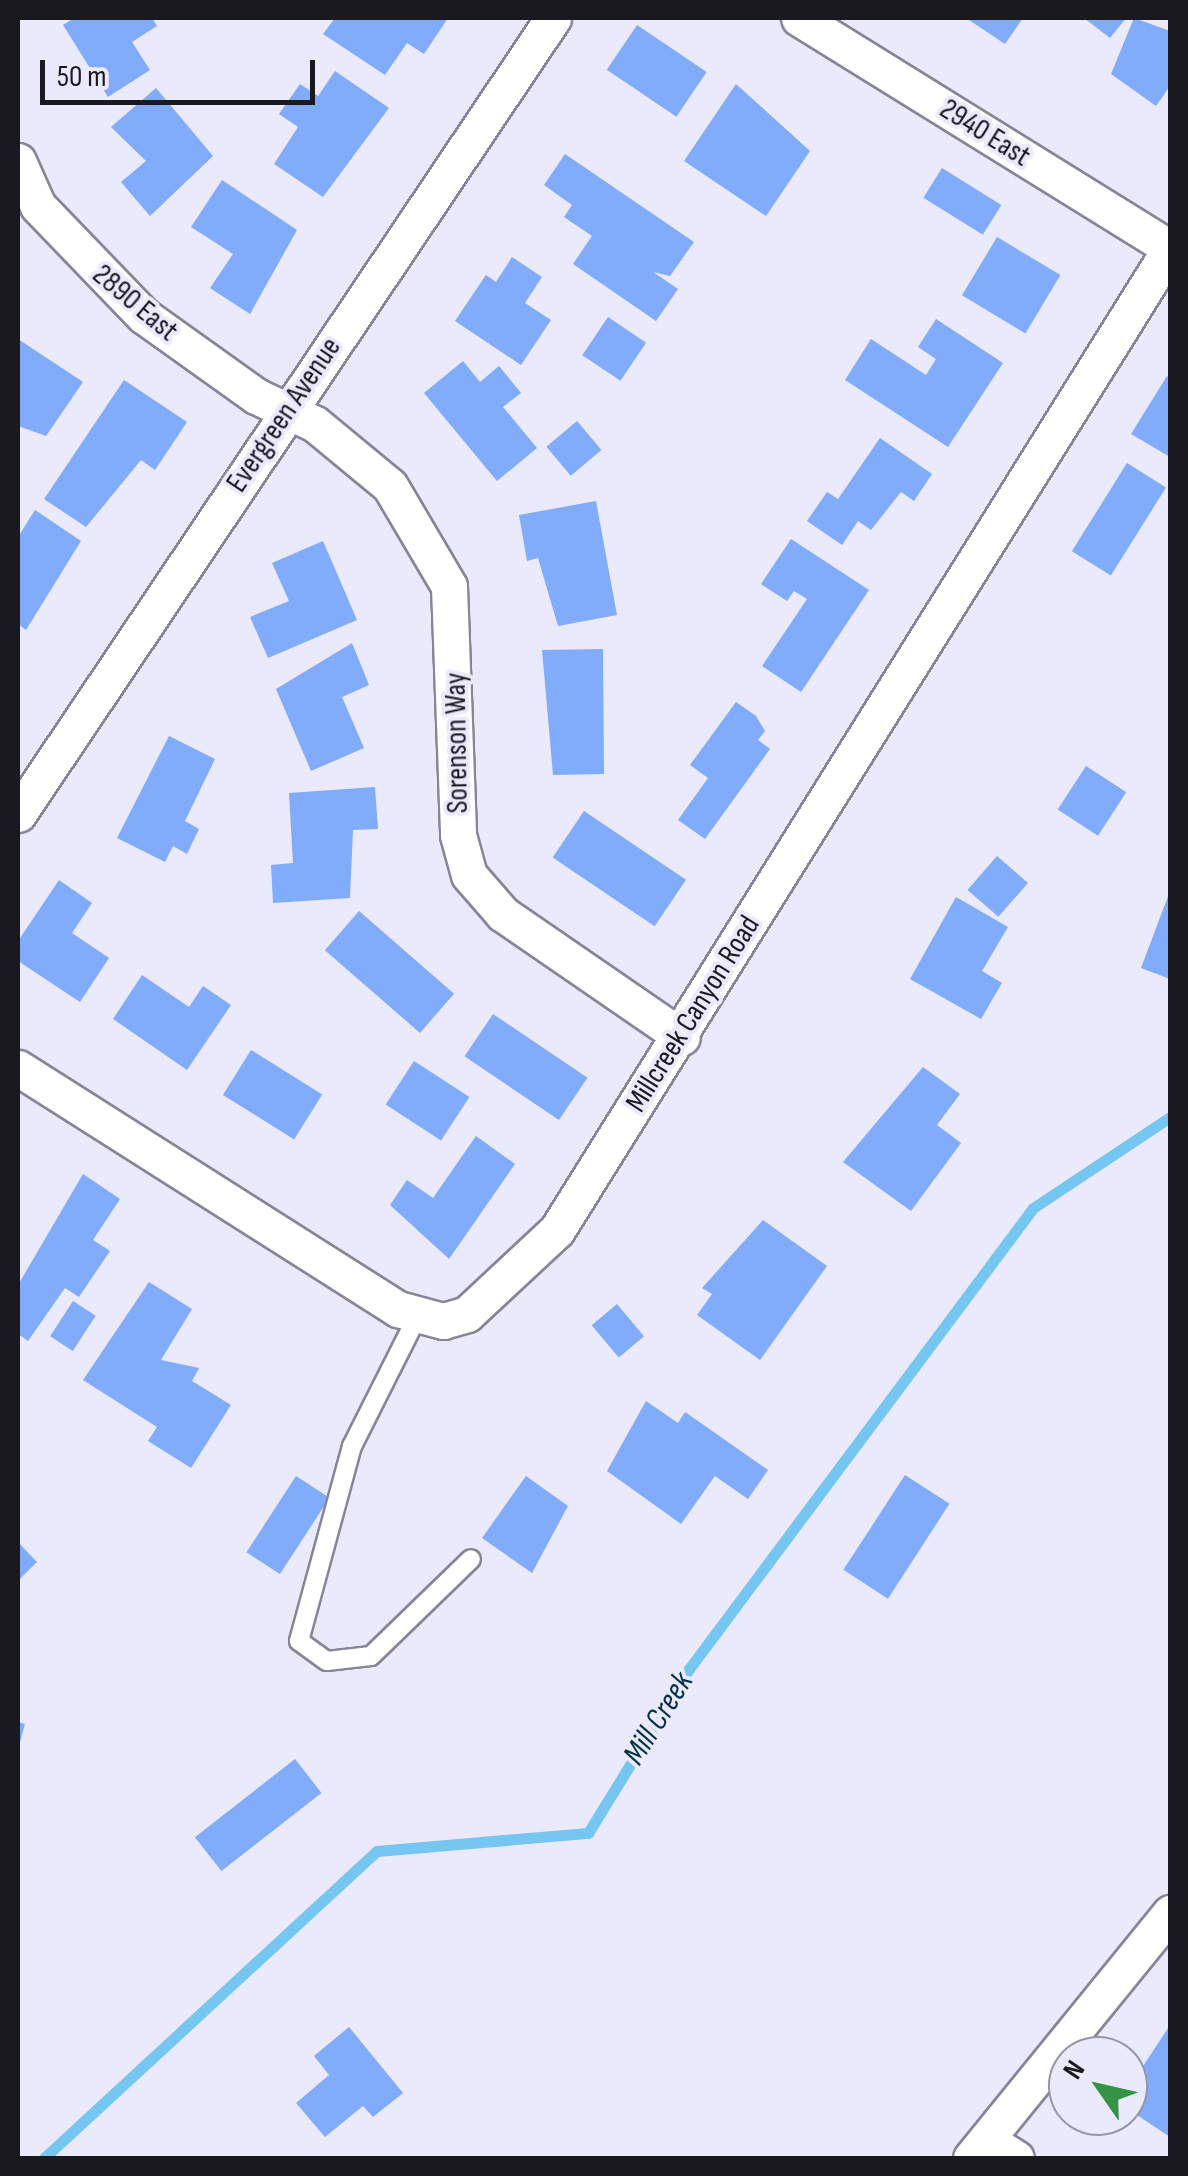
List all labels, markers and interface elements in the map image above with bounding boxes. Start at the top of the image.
scale bar [45,40,320,102]
text: 50 m [57,59,106,95]
street label: 2940 East [933,91,1037,175]
street label: 2890 East [85,257,185,349]
street label: Evergreen Avenue [219,331,349,499]
street label: Sorenson Way [438,672,476,814]
street label: Millcreek Canyon Road [618,909,768,1119]
water label: Mill Creek [616,1666,702,1772]
north arrow [1048,2036,1148,2136]
text: N [1057,2055,1092,2085]

